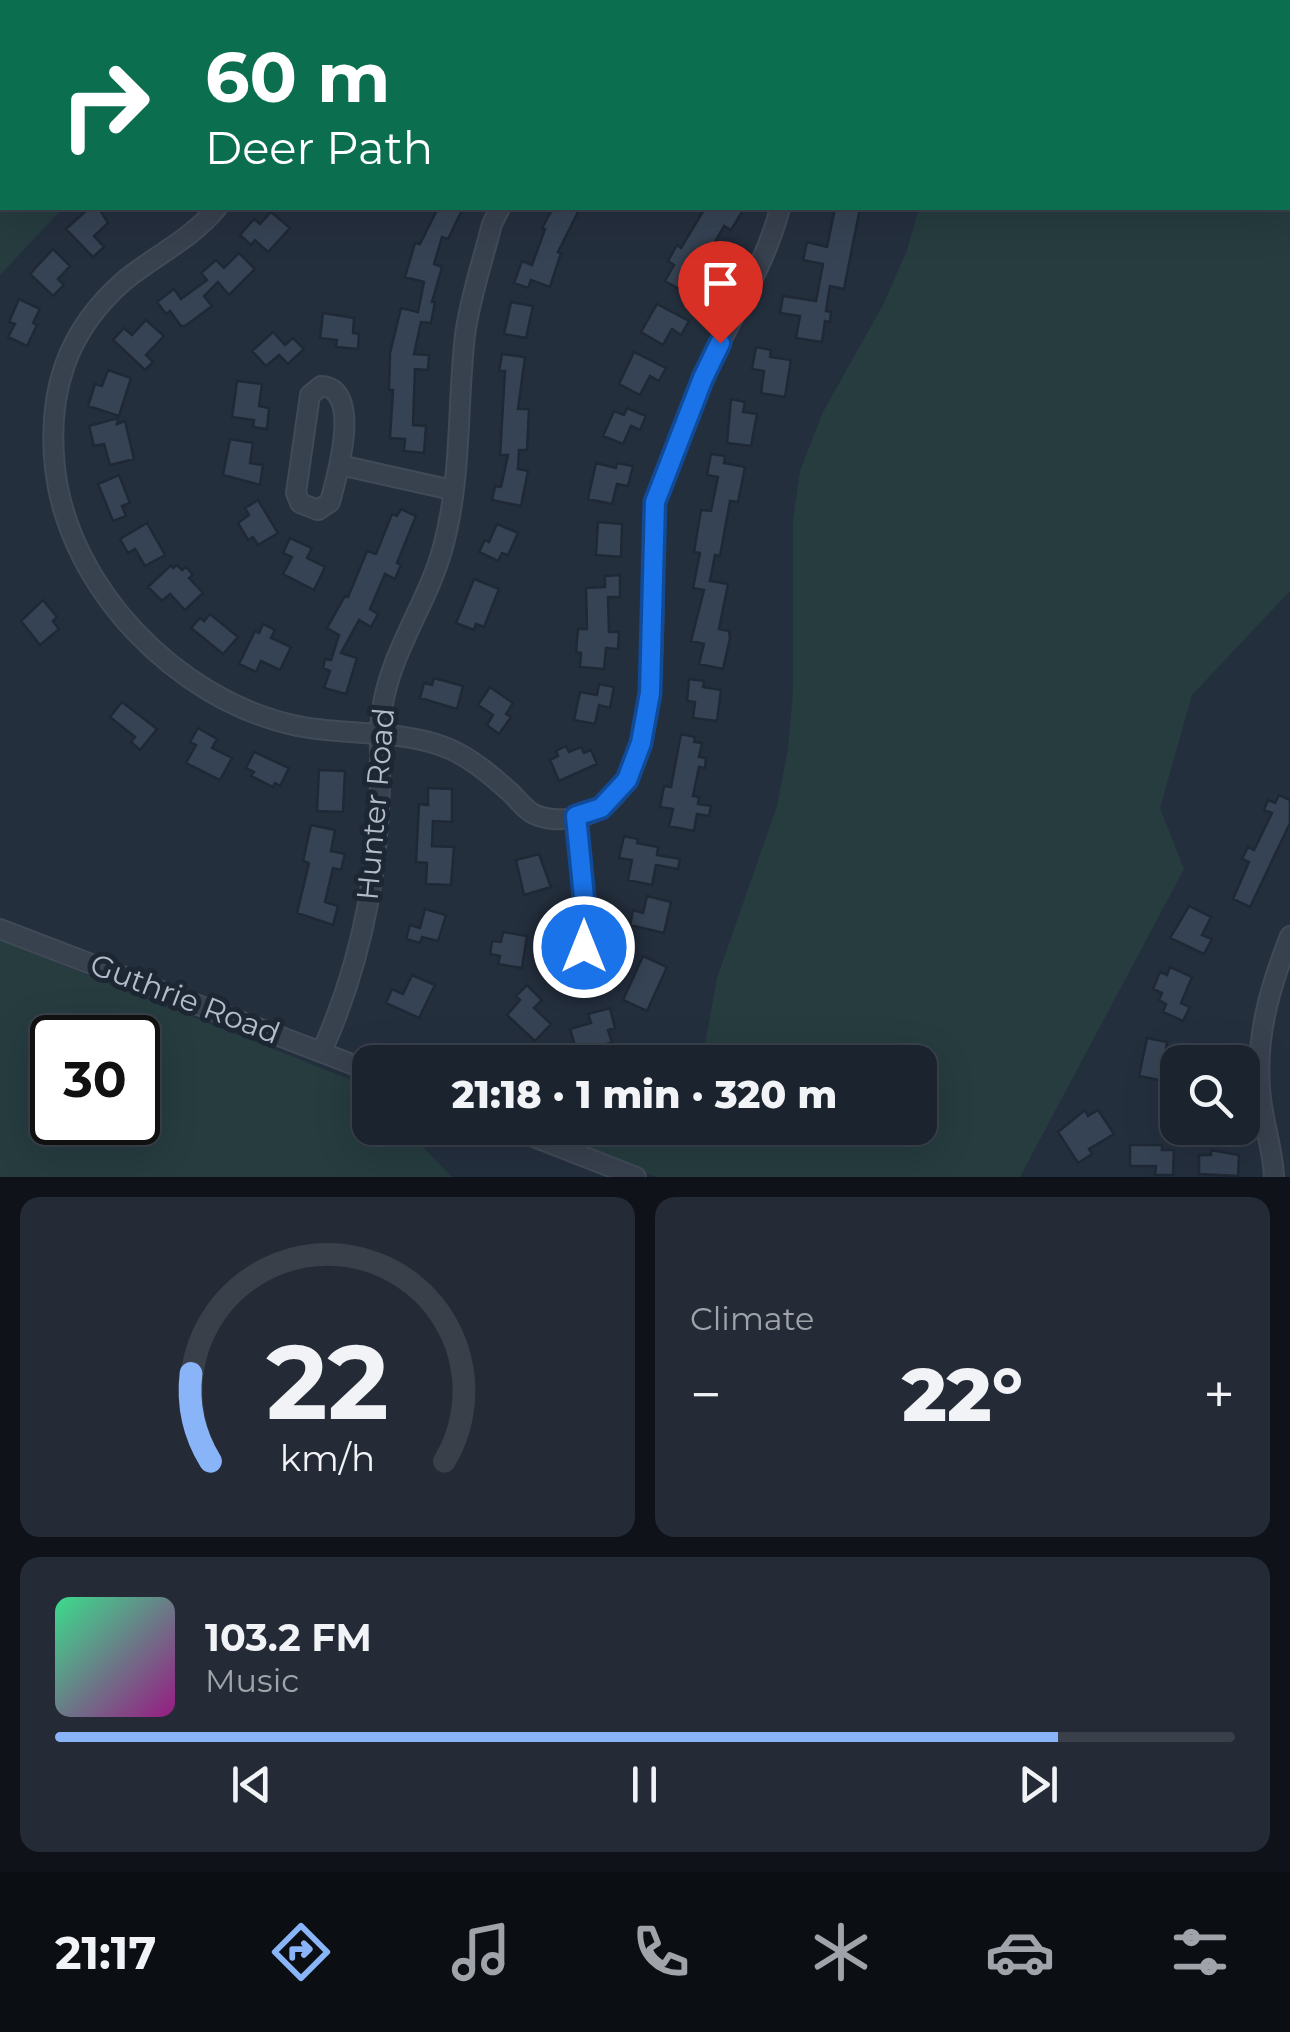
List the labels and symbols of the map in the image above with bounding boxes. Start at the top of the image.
pin [678,241,763,344]
street label: Hunter Road [349,706,402,902]
position arrow [532,895,636,999]
street label: Guthrie Road [85,945,285,1052]
speed limit sign: 30 [30,1015,160,1145]

